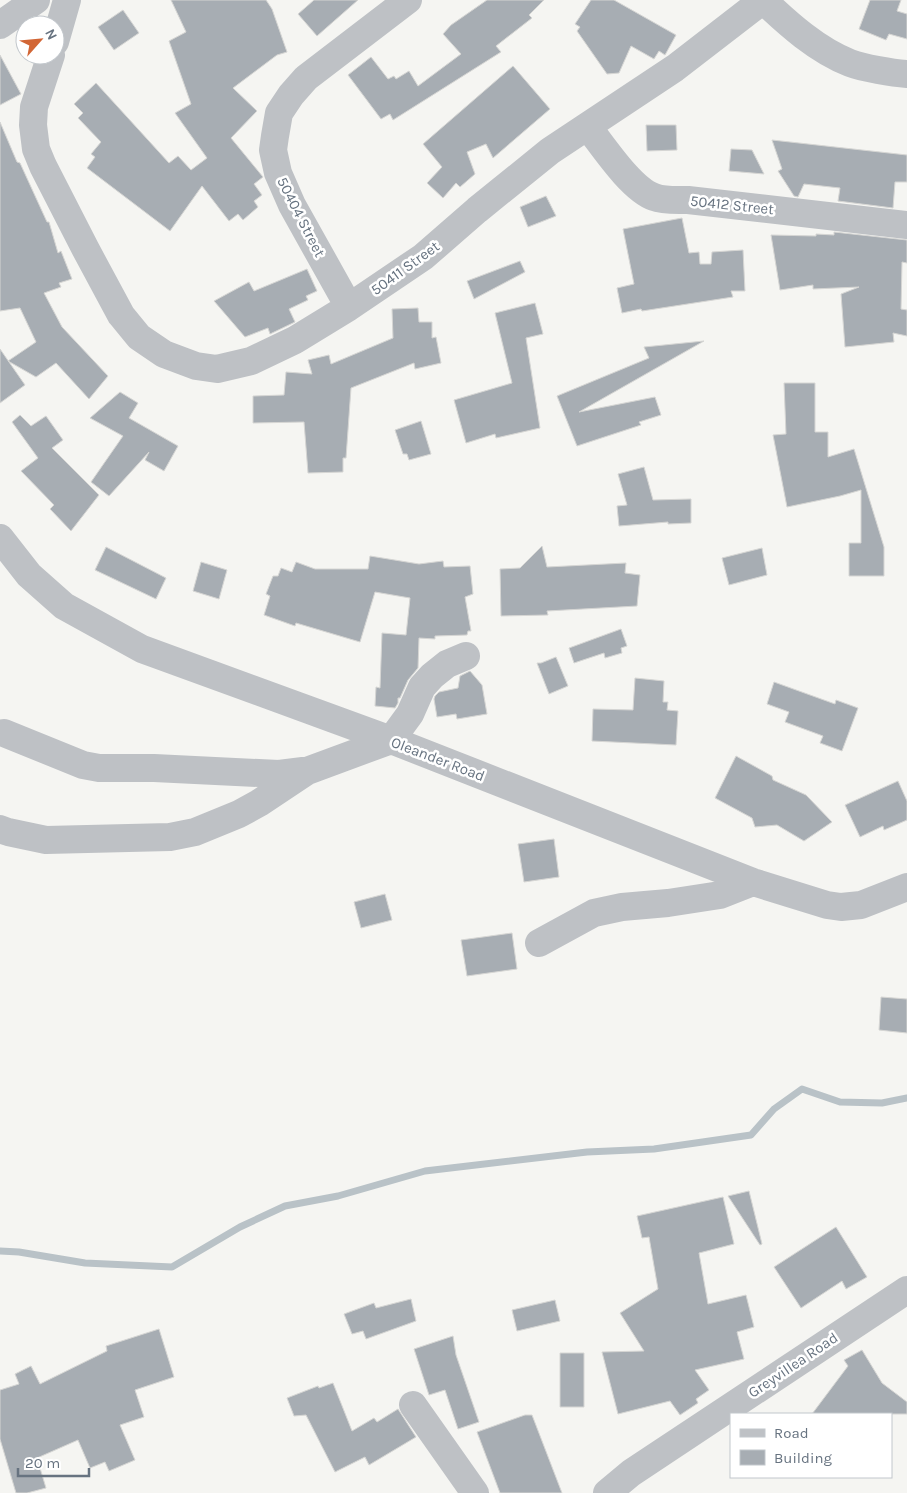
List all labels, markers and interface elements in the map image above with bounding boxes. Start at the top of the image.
north arrow [15,15,65,65]
text: N [41,26,61,43]
street label: 50404 Street [273,174,329,261]
street label: 50412 Street [689,192,775,218]
street label: 50411 Street [367,237,443,299]
street label: Oleander Road [389,733,487,785]
street label: Greyvillea Road [745,1328,841,1402]
legend [730,1413,892,1478]
text: Road [774,1424,809,1442]
scale bar [18,1446,89,1478]
text: Building [774,1449,832,1467]
text: 20 m [25,1454,60,1472]

